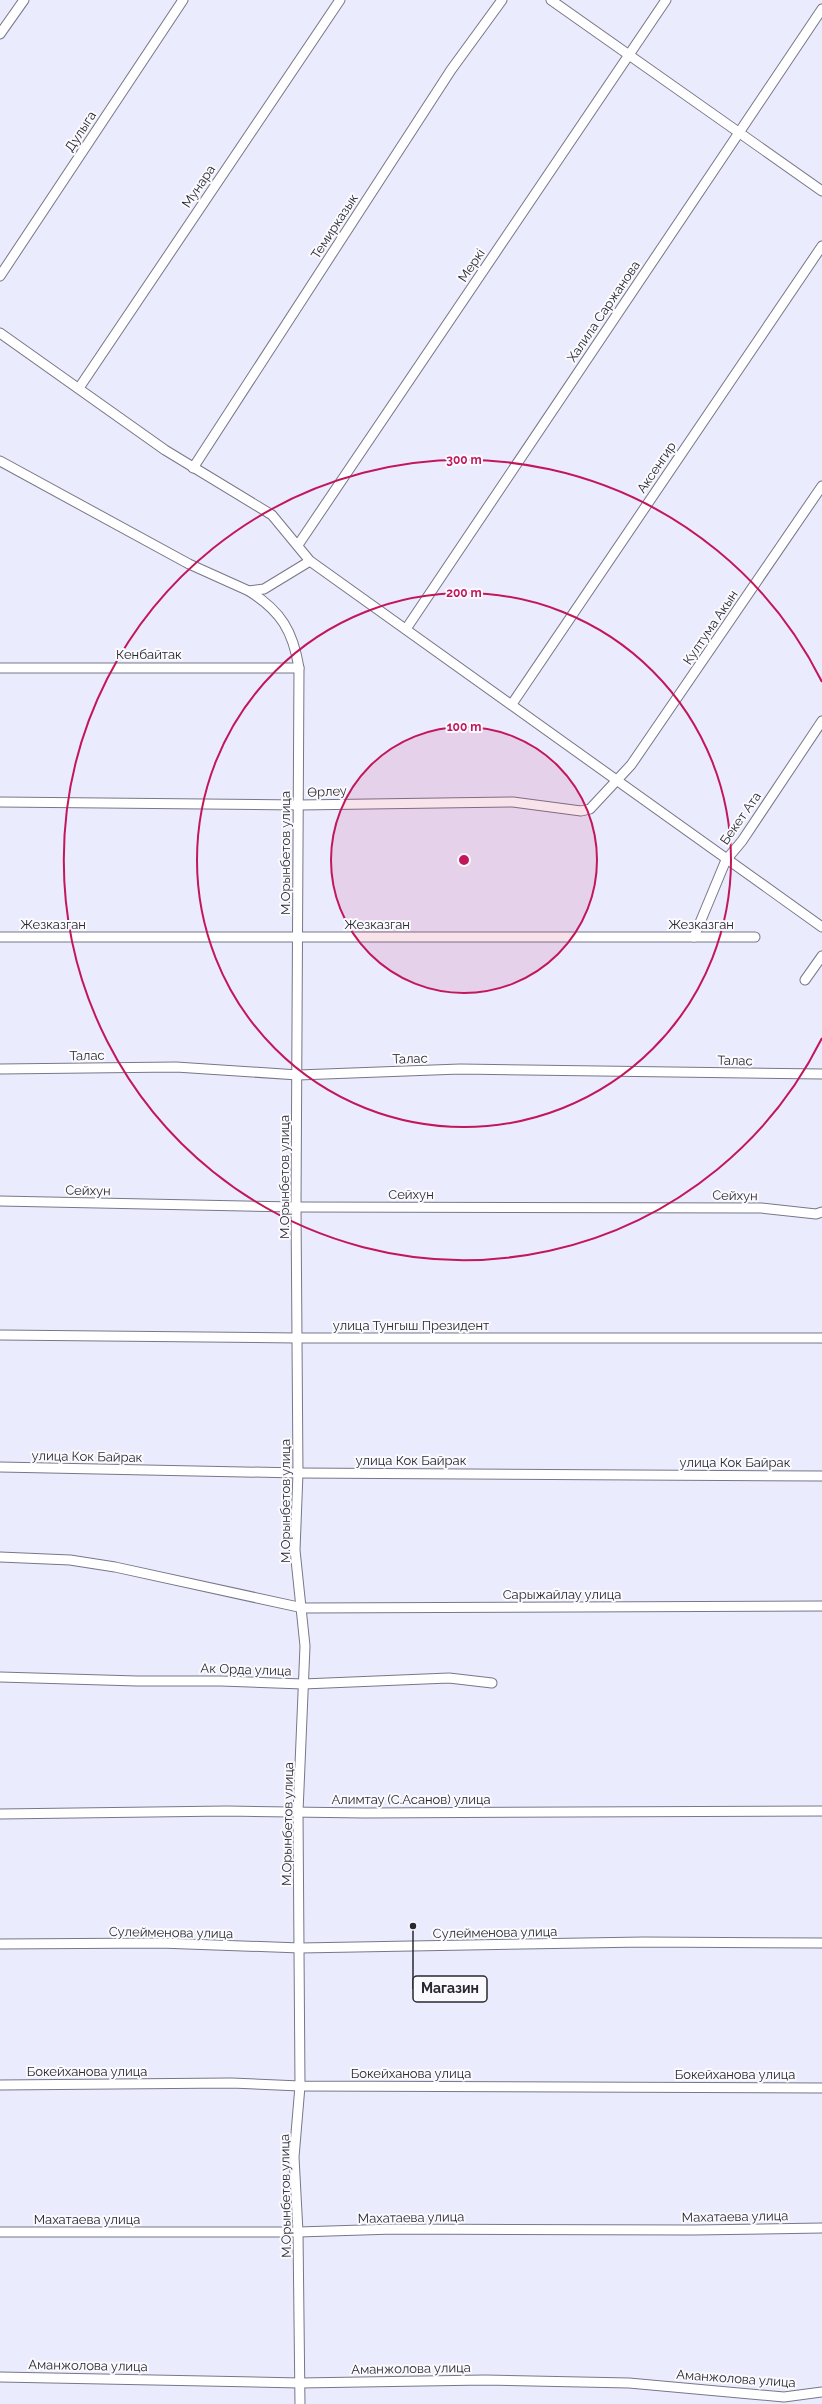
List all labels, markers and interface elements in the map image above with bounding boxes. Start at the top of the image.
street label: Дулыга [62,108,99,154]
street label: Мунара [179,162,218,210]
street label: Темирказык [308,191,361,262]
street label: Меркі [455,246,488,285]
street label: Халила Саржанова [564,258,643,365]
street label: Аксенгир [634,439,679,496]
text: 300 m [446,453,482,467]
text: 200 m [446,586,482,600]
street label: Култума Акын [680,587,741,667]
street label: Кенбайтак [116,647,182,662]
text: 100 m [447,720,481,734]
street label: Өрлеу [307,783,347,800]
street label: Бекет Ата [717,789,764,847]
street label: М.Орынбетов улица [278,791,293,915]
centre of rings [457,853,471,867]
street label: Жезказган [20,917,86,932]
street label: Жезказган [344,917,410,932]
street label: Жезказган [668,917,734,932]
street label: Талас [69,1048,105,1063]
street label: Талас [392,1050,428,1067]
street label: Талас [717,1053,753,1068]
street label: М.Орынбетов улица [277,1115,292,1239]
street label: Сейхун [65,1183,111,1198]
street label: Сейхун [388,1187,434,1202]
street label: Сейхун [712,1188,758,1203]
street label: улица Тунгыш Президент [333,1318,489,1333]
street label: М.Орынбетов улица [278,1439,293,1563]
street label: улица Кок Байрак [31,1448,143,1465]
street label: улица Кок Байрак [356,1453,467,1468]
street label: улица Кок Байрак [680,1455,791,1470]
street label: Сарыжайлау улица [503,1587,621,1602]
street label: Ак Орда улица [200,1660,292,1679]
street label: М.Орынбетов улица [279,1762,296,1886]
street label: Алимтау (С.Асанов) улица [332,1792,491,1807]
street label: Сулейменова улица [109,1924,233,1941]
street label: Сулейменова улица [433,1924,557,1941]
callout: Магазин [413,1976,487,2002]
text: Магазин [421,1980,479,1996]
street label: Бокейханова улица [27,2064,147,2079]
street label: Бокейханова улица [351,2066,471,2081]
street label: Бокейханова улица [675,2067,795,2082]
street label: М.Орынбетов улица [277,2134,294,2258]
street label: Махатаева улица [682,2208,788,2225]
street label: Махатаева улица [358,2209,464,2226]
street label: Махатаева улица [34,2212,140,2227]
street label: Аманжолова улица [28,2357,148,2374]
street label: Аманжолова улица [351,2360,471,2377]
street label: Аманжолова улица [676,2367,796,2390]

